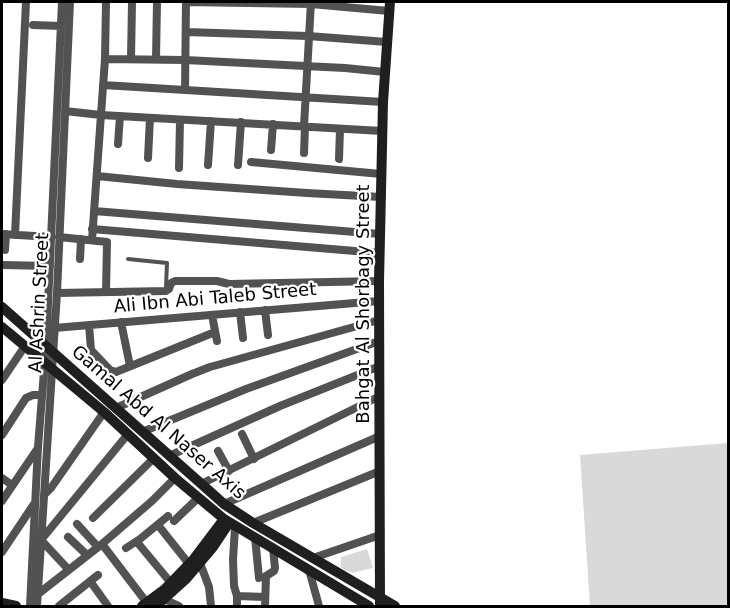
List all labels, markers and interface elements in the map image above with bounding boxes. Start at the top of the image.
street label: Bahgat Al Shorbagy Street [353,184,375,424]
street label: Al Ashrin Street [26,232,54,374]
street label: Ali Ibn Abi Taleb Street [113,279,317,319]
street label: Gamal Abd Al Naser Axis [67,342,249,504]

